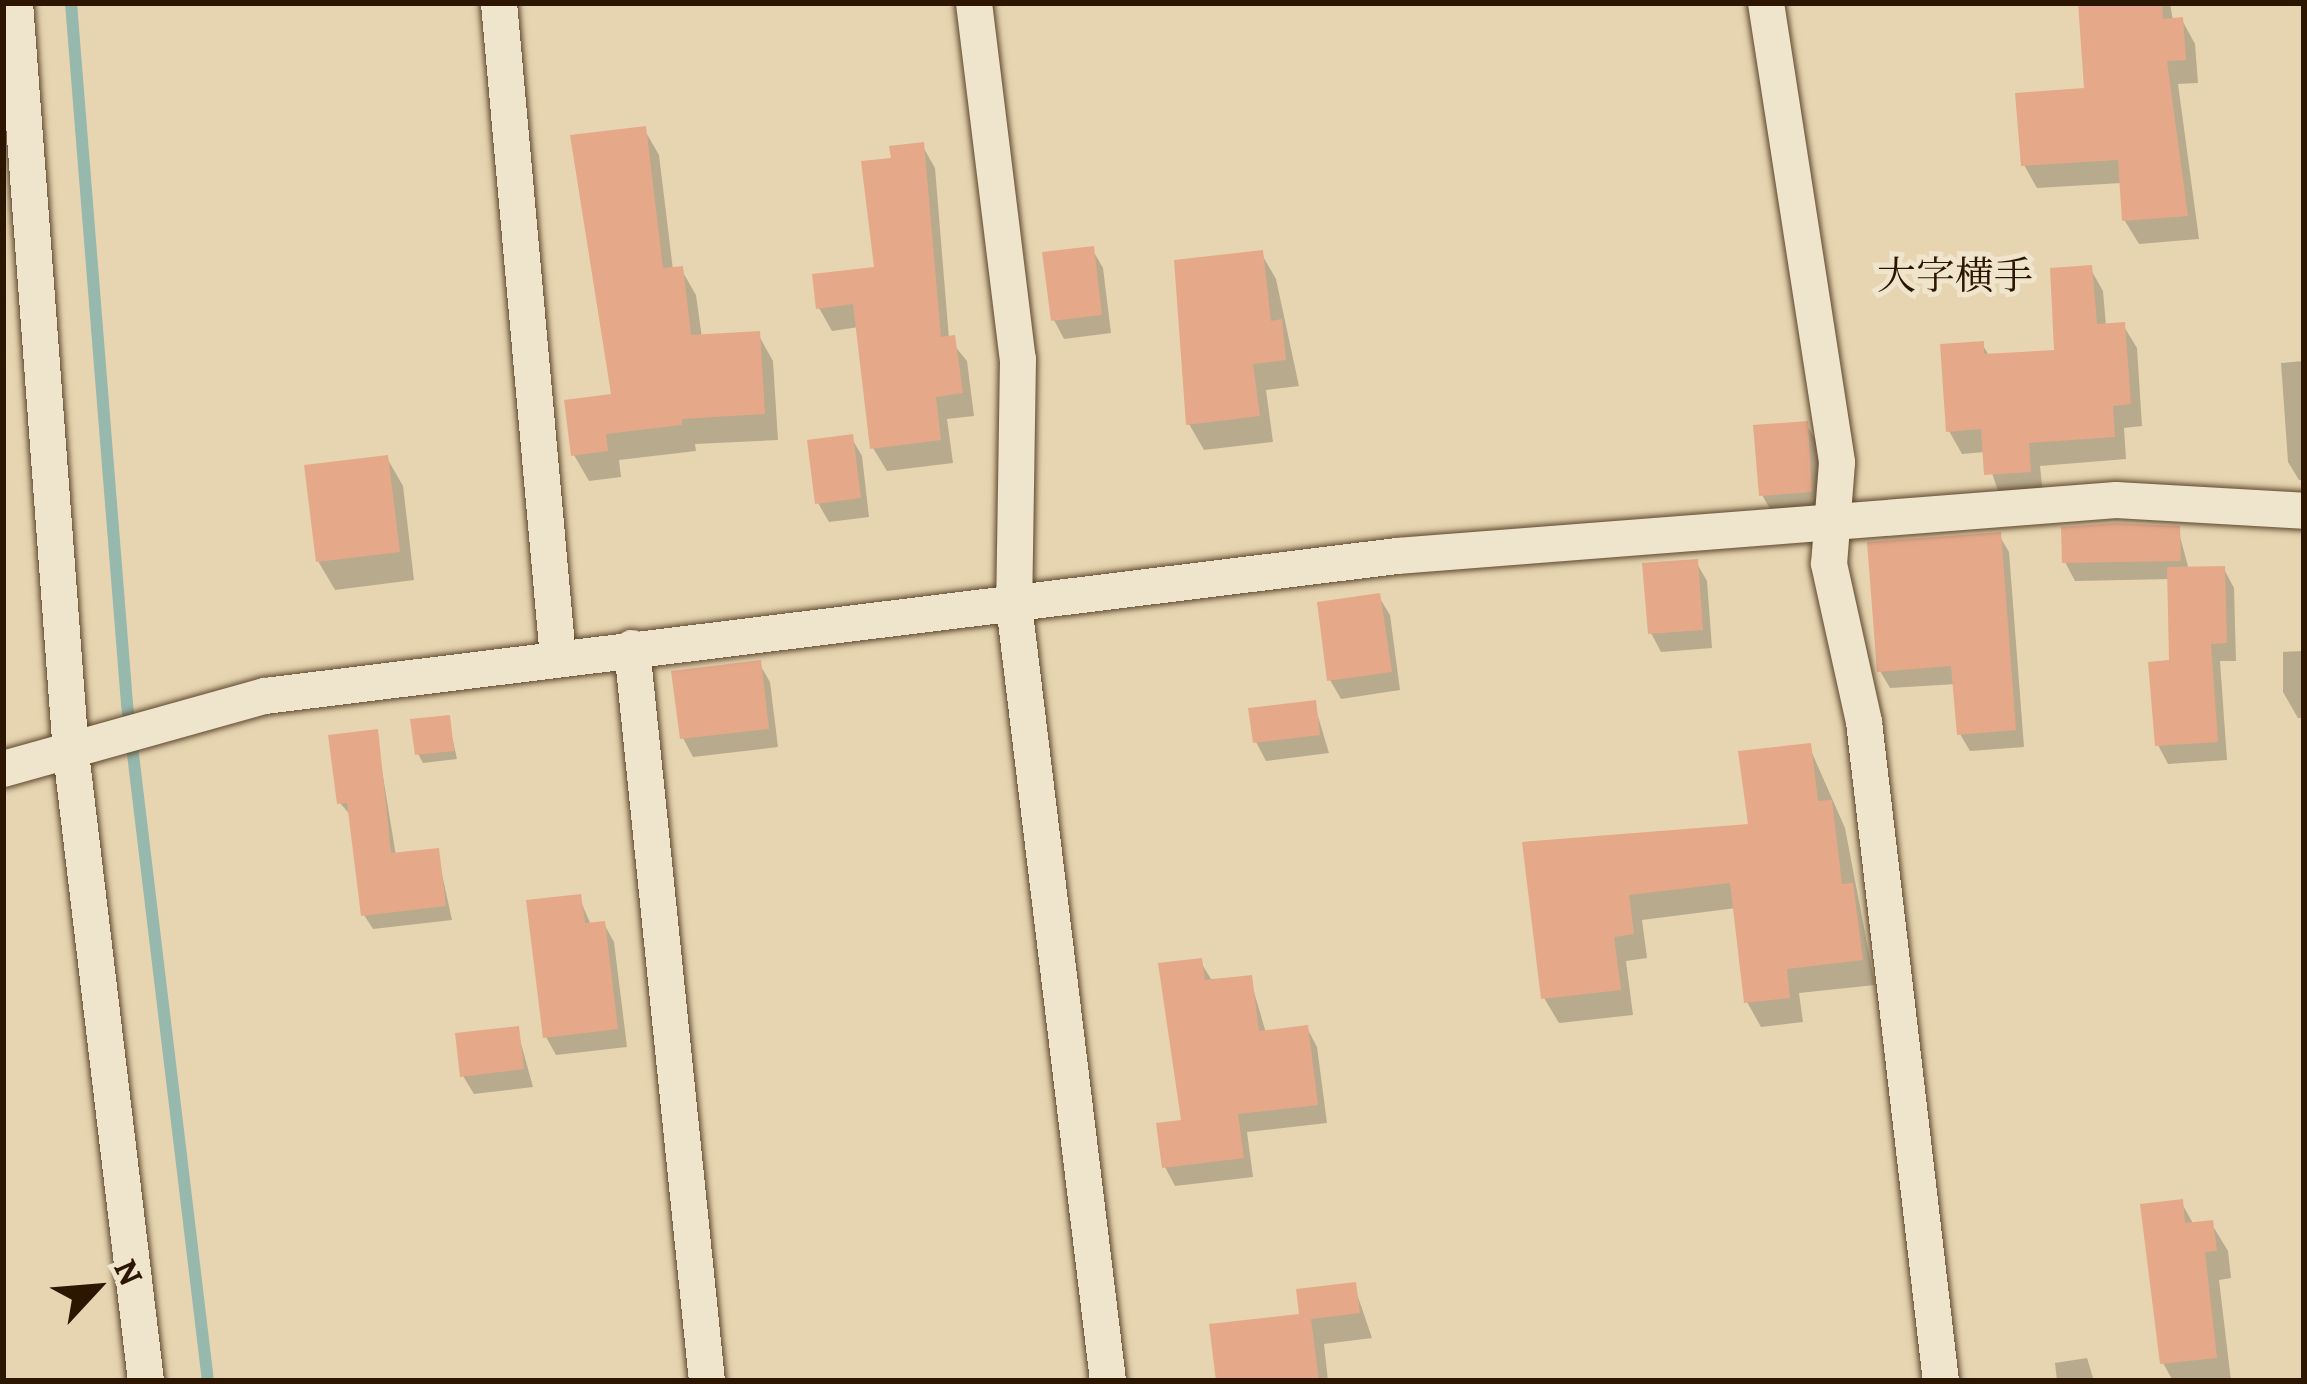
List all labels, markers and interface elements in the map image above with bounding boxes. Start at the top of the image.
district label: 大字横手 [1877,253,2033,299]
north arrow [36,1228,156,1348]
text: N [103,1251,154,1293]

